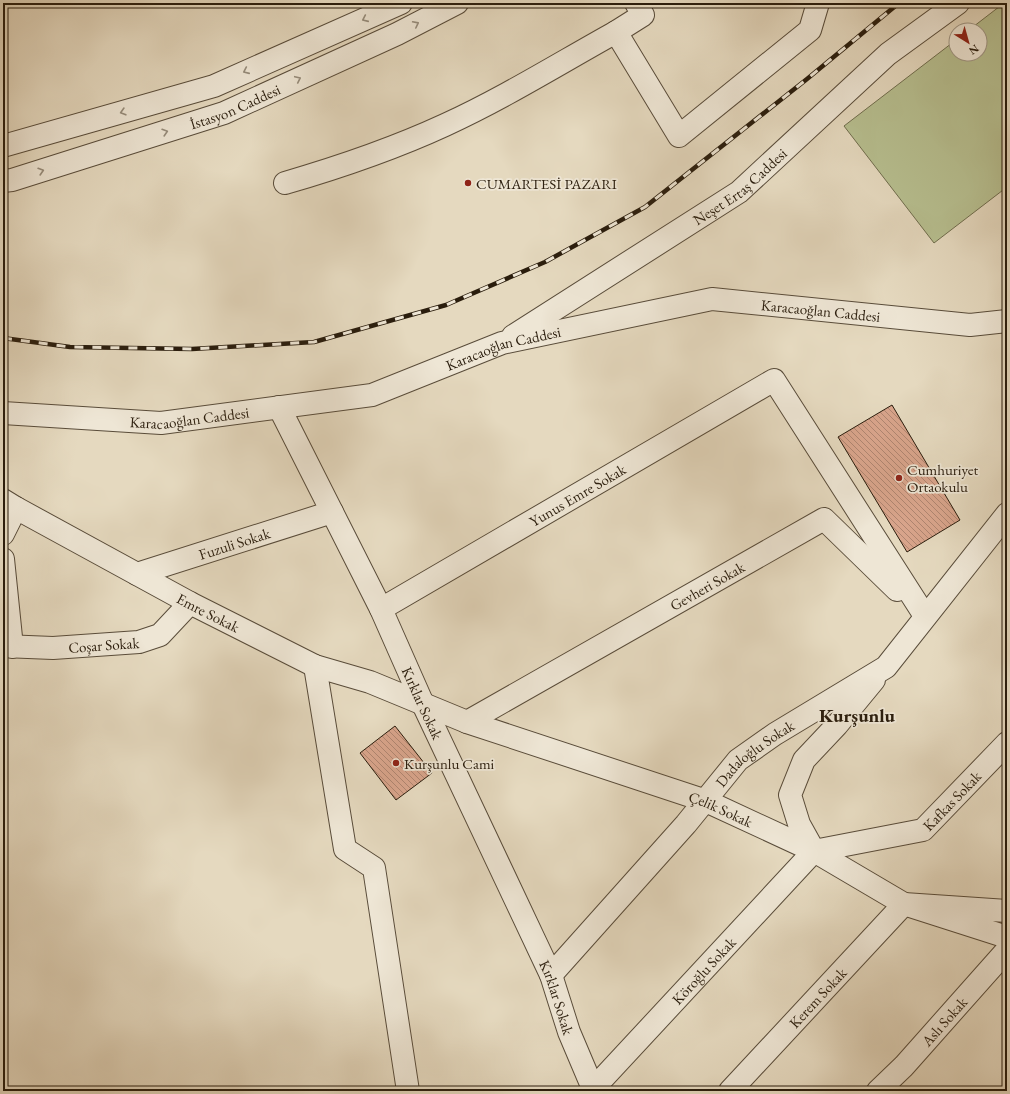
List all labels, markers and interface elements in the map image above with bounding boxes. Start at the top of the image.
one-way arrow [362,14,370,22]
one-way arrow [412,21,419,29]
north arrow [948,22,988,62]
text: N [966,42,982,58]
one-way arrow [243,67,250,75]
one-way arrow [294,76,302,84]
street label: İstasyon Caddesi [187,79,283,133]
one-way arrow [120,107,127,116]
one-way arrow [161,128,168,137]
street label: Neşet Ertaş Caddesi [689,143,791,229]
one-way arrow [37,167,44,176]
place label: CUMARTESİ PAZARI [476,174,617,193]
marker: CUMARTESİ PAZARI [463,178,473,188]
street label: Karacaoğlan Caddesi [760,294,882,325]
street label: Karacaoğlan Caddesi [443,321,563,374]
street label: Karacaoğlan Caddesi [129,402,250,433]
street label: Yunus Emre Sokak [525,459,630,530]
place label: Cumhuriyet Ortaokulu [907,460,979,496]
marker: Cumhuriyet Ortaokulu [894,473,904,483]
street label: Fuzuli Sokak [196,523,273,563]
street label: Gevheri Sokak [666,556,749,614]
street label: Emre Sokak [173,588,244,637]
street label: Coşar Sokak [68,632,141,656]
street label: Kırklar Sokak [398,663,448,743]
district label: Kurşunlu [819,703,896,728]
street label: Dadaloğlu Sokak [711,715,798,791]
place label: Kurşunlu Cami [404,754,495,773]
marker: Kurşunlu Cami [391,758,401,768]
street label: Kafkas Sokak [918,766,985,835]
street label: Çelik Sokak [686,786,757,831]
street label: Köroğlu Sokak [667,932,740,1008]
street label: Kırklar Sokak [536,957,579,1038]
street label: Kerem Sokak [784,962,851,1032]
street label: Aslı Sokak [916,992,971,1051]

